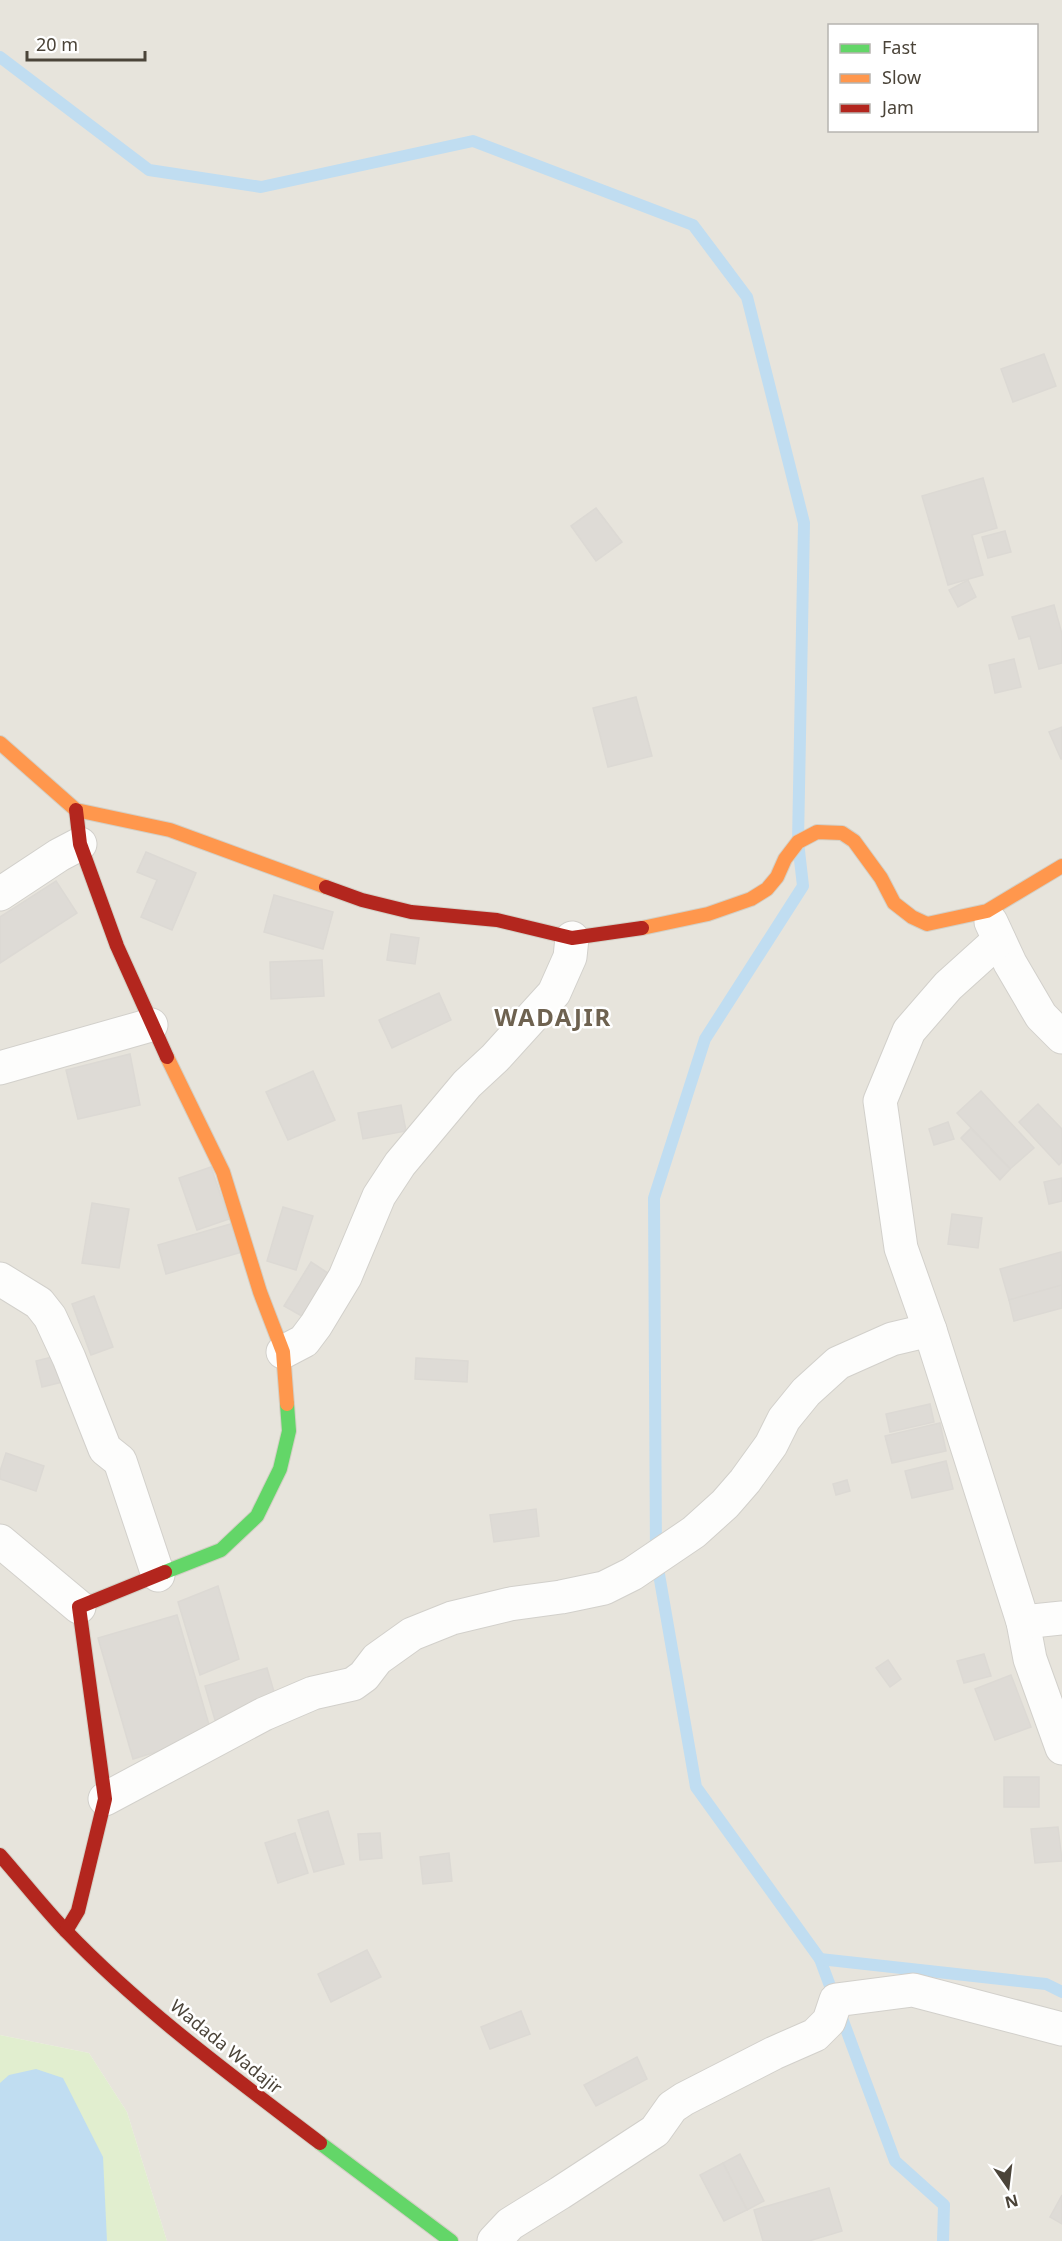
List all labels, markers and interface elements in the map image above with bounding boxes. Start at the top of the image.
scale bar [27,24,146,62]
legend [828,24,1038,132]
text: 20 m [36,32,78,56]
text: Fast [882,35,917,59]
text: Slow [882,65,921,89]
text: Jam [880,95,914,119]
district label: WADAJIR [494,1000,612,1033]
street label: Wadada Wadajir [166,1994,288,2099]
north arrow [978,2157,1038,2217]
text: N [1003,2189,1021,2214]

